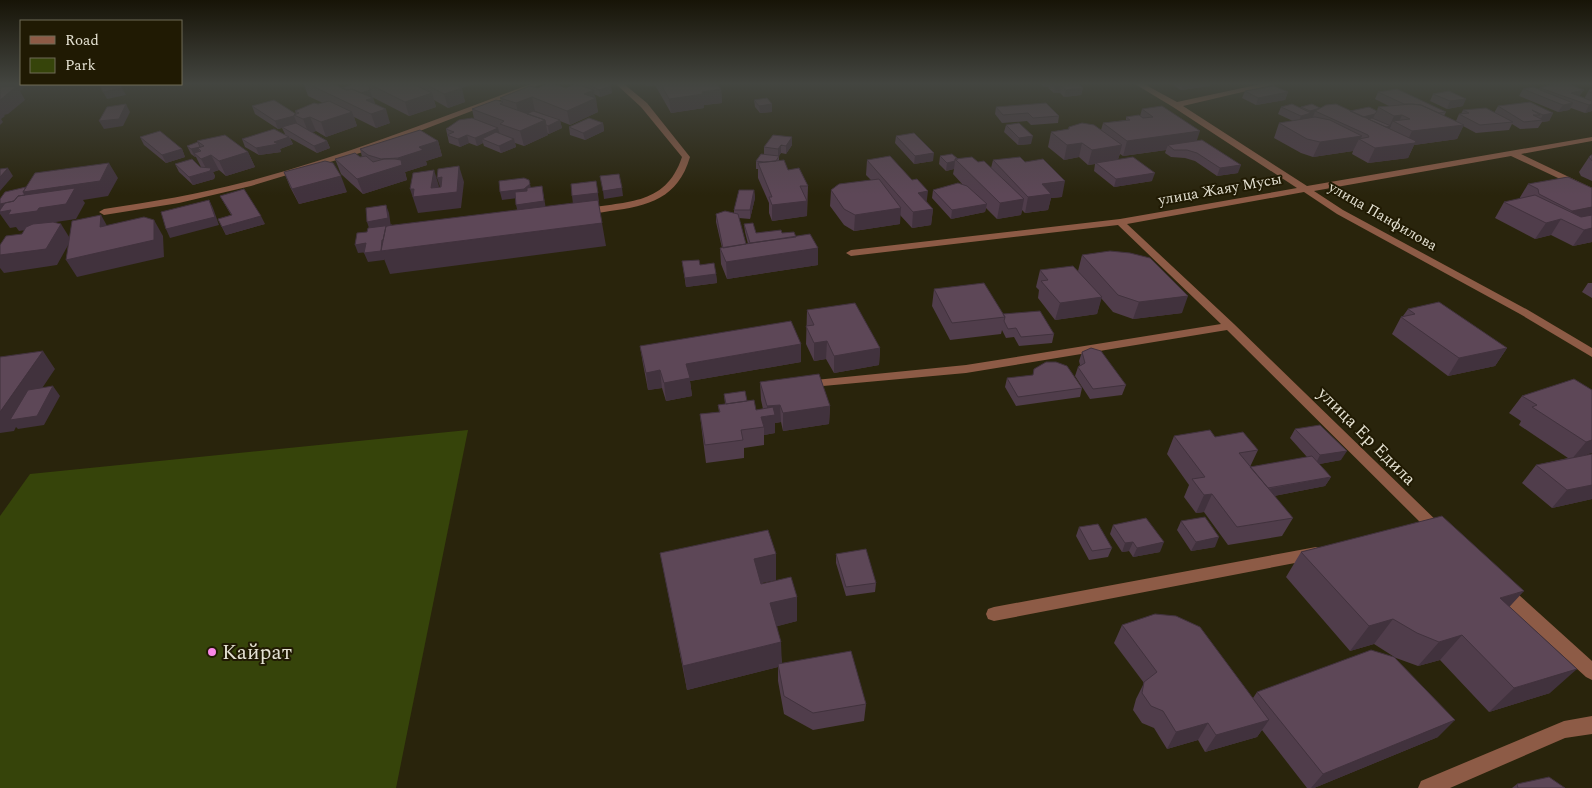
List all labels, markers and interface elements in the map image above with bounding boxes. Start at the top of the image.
legend [20,20,182,85]
text: Road [65,29,99,52]
text: Park [65,54,96,77]
street label: улица Жаяу Мусы [1155,167,1284,212]
street label: улица Панфилова [1323,175,1442,257]
street label: улица Ер Едила [1310,380,1422,492]
place label: Кайрат [222,637,292,669]
marker: Кайрат [206,646,218,658]

